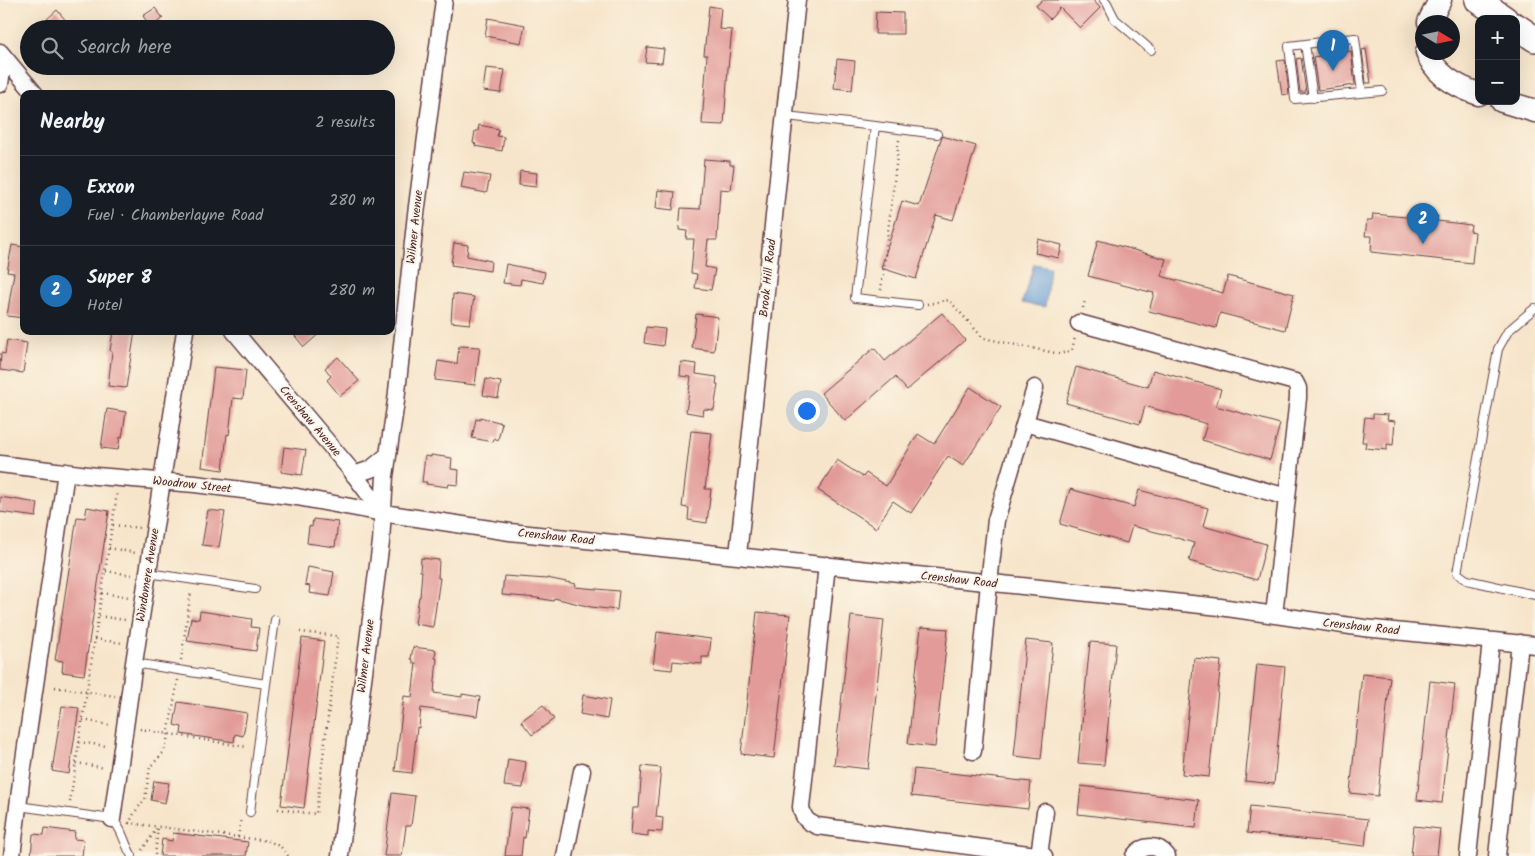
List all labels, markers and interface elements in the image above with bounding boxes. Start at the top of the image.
north arrow [1415,15,1460,60]
map controls [1475,15,1520,105]
button: + [1475,15,1520,60]
search box [20,20,395,75]
pin: 1 [1317,30,1349,71]
text: Search here [78,33,172,63]
icon: search [38,34,66,62]
button: − [1475,60,1520,105]
text: Nearby [40,106,105,139]
text: 2 results [315,110,375,135]
text: Exxon [87,173,135,203]
text: 1 [54,188,58,213]
text: 280 m [329,188,375,213]
street label: Wilmer Avenue [402,188,428,265]
text: Fuel · Chamberlayne Road [87,203,263,228]
pin: 2 [1407,203,1439,244]
street label: Brook Hill Road [754,237,782,318]
text: Super 8 [87,263,152,293]
text: 2 [51,278,61,303]
text: 280 m [329,278,375,303]
text: Hotel [87,293,122,318]
street label: Crenshaw Avenue [274,381,346,461]
your location [794,398,820,424]
street label: Woodrow Street [152,471,233,499]
street label: Crenshaw Road [517,524,596,551]
street label: Windomere Avenue [131,526,165,623]
street label: Crenshaw Road [920,567,999,594]
street label: Crenshaw Road [1322,614,1401,641]
street label: Wilmer Avenue [352,617,380,694]

